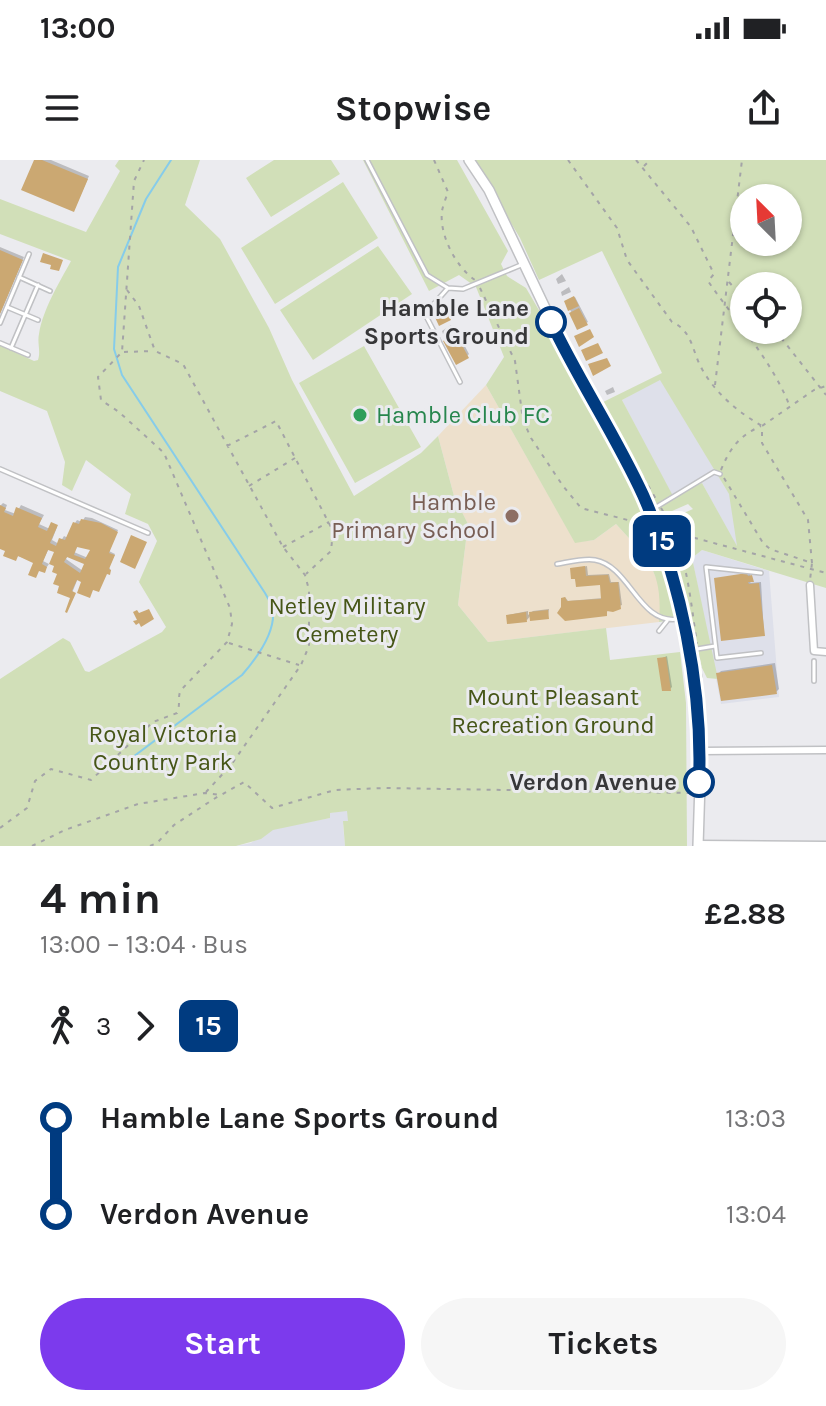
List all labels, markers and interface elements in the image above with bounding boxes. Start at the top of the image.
text: 13:00 [40,10,115,46]
icon: menu [40,86,84,130]
icon: share [742,86,786,130]
text: Stopwise [335,87,491,129]
north arrow [730,184,802,256]
map controls [730,184,802,344]
button: locate [730,272,802,344]
place label: Hamble Lane Sports Ground [364,294,529,350]
marker: Hamble Lane Sports Ground [536,307,566,337]
place label: Hamble Club FC [376,401,550,429]
marker: Hamble Club FC [351,406,369,424]
place label: Hamble Primary School [331,488,496,544]
marker: Hamble Primary School [503,507,521,525]
line badge: 15 [626,515,698,567]
text: 15 [649,524,675,557]
park label: Netley Military Cemetery [268,592,426,648]
park label: Mount Pleasant Recreation Ground [451,683,655,739]
park label: Royal Victoria Country Park [89,720,237,776]
marker: Verdon Avenue [684,767,714,797]
place label: Verdon Avenue [510,768,677,796]
text: 4 min [40,873,161,924]
text: £2.88 [705,896,786,932]
text: 13:00 – 13:04 · Bus [40,929,248,960]
icon: walk [40,1004,84,1048]
icon: forward [123,1004,167,1048]
text: 15 [195,1009,222,1042]
text: 3 [96,1011,111,1042]
text: Hamble Lane Sports Ground [100,1100,499,1136]
text: 13:03 [725,1103,786,1134]
text: Verdon Avenue [100,1196,309,1232]
text: 13:04 [726,1199,786,1230]
button: Start [40,1298,405,1390]
button: Tickets [421,1298,786,1390]

